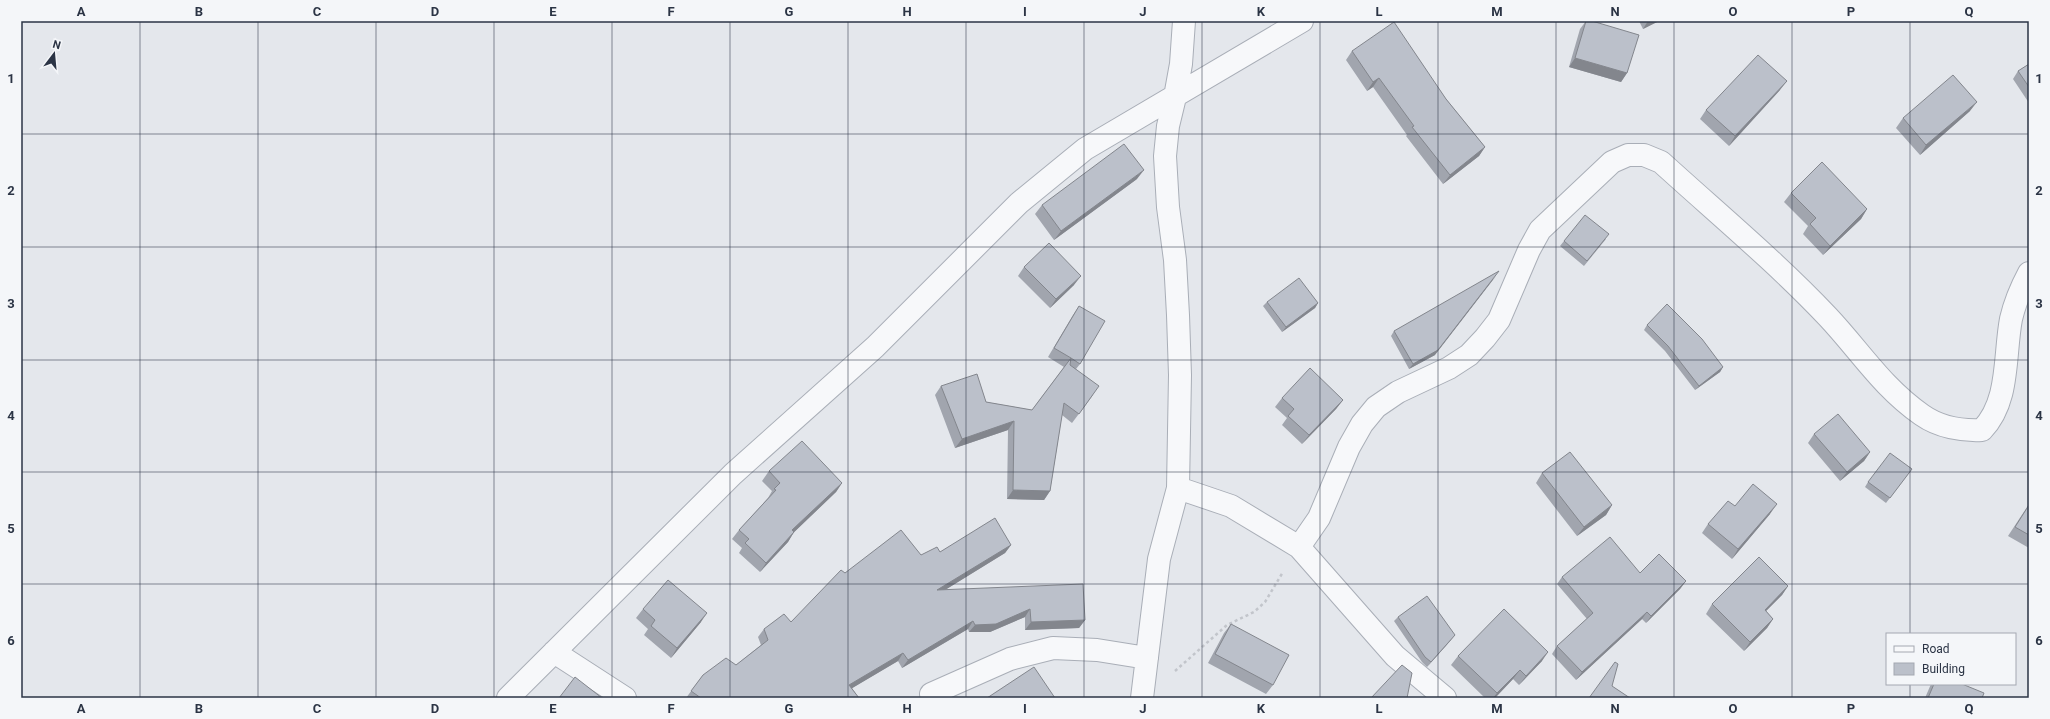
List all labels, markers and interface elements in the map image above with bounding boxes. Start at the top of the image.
text: A [77,4,86,19]
text: B [195,4,203,19]
text: C [313,4,322,19]
text: D [431,4,439,19]
text: E [549,4,557,19]
text: F [667,4,675,19]
text: G [785,4,794,19]
text: H [902,4,912,19]
text: I [1023,4,1027,19]
text: J [1139,4,1147,19]
text: K [1257,4,1266,19]
text: L [1375,4,1383,19]
text: M [1491,4,1503,19]
text: N [1610,4,1620,19]
text: O [1729,4,1738,19]
text: P [1847,4,1855,19]
text: Q [1965,4,1974,19]
north arrow [34,34,74,74]
text: N [51,38,62,52]
text: 1 [7,71,15,86]
text: 1 [2035,71,2043,86]
text: 2 [7,183,15,198]
text: 2 [2035,183,2043,198]
text: 3 [7,296,15,311]
text: 3 [2035,296,2043,311]
text: 4 [7,408,15,423]
text: 4 [2035,408,2043,423]
text: 5 [7,521,15,536]
text: 5 [2035,521,2043,536]
text: 6 [7,633,15,648]
legend [1886,633,2016,685]
text: 6 [2035,633,2043,648]
text: Road [1922,642,1950,656]
text: Building [1922,662,1965,676]
text: A [77,701,86,716]
text: B [195,701,203,716]
text: C [313,701,322,716]
text: D [431,701,439,716]
text: E [549,701,557,716]
text: F [667,701,675,716]
text: G [785,701,794,716]
text: H [902,701,912,716]
text: I [1023,701,1027,716]
text: J [1139,701,1147,716]
text: K [1257,701,1266,716]
text: L [1375,701,1383,716]
text: M [1491,701,1503,716]
text: N [1610,701,1620,716]
text: O [1729,701,1738,716]
text: P [1847,701,1855,716]
text: Q [1965,701,1974,716]

